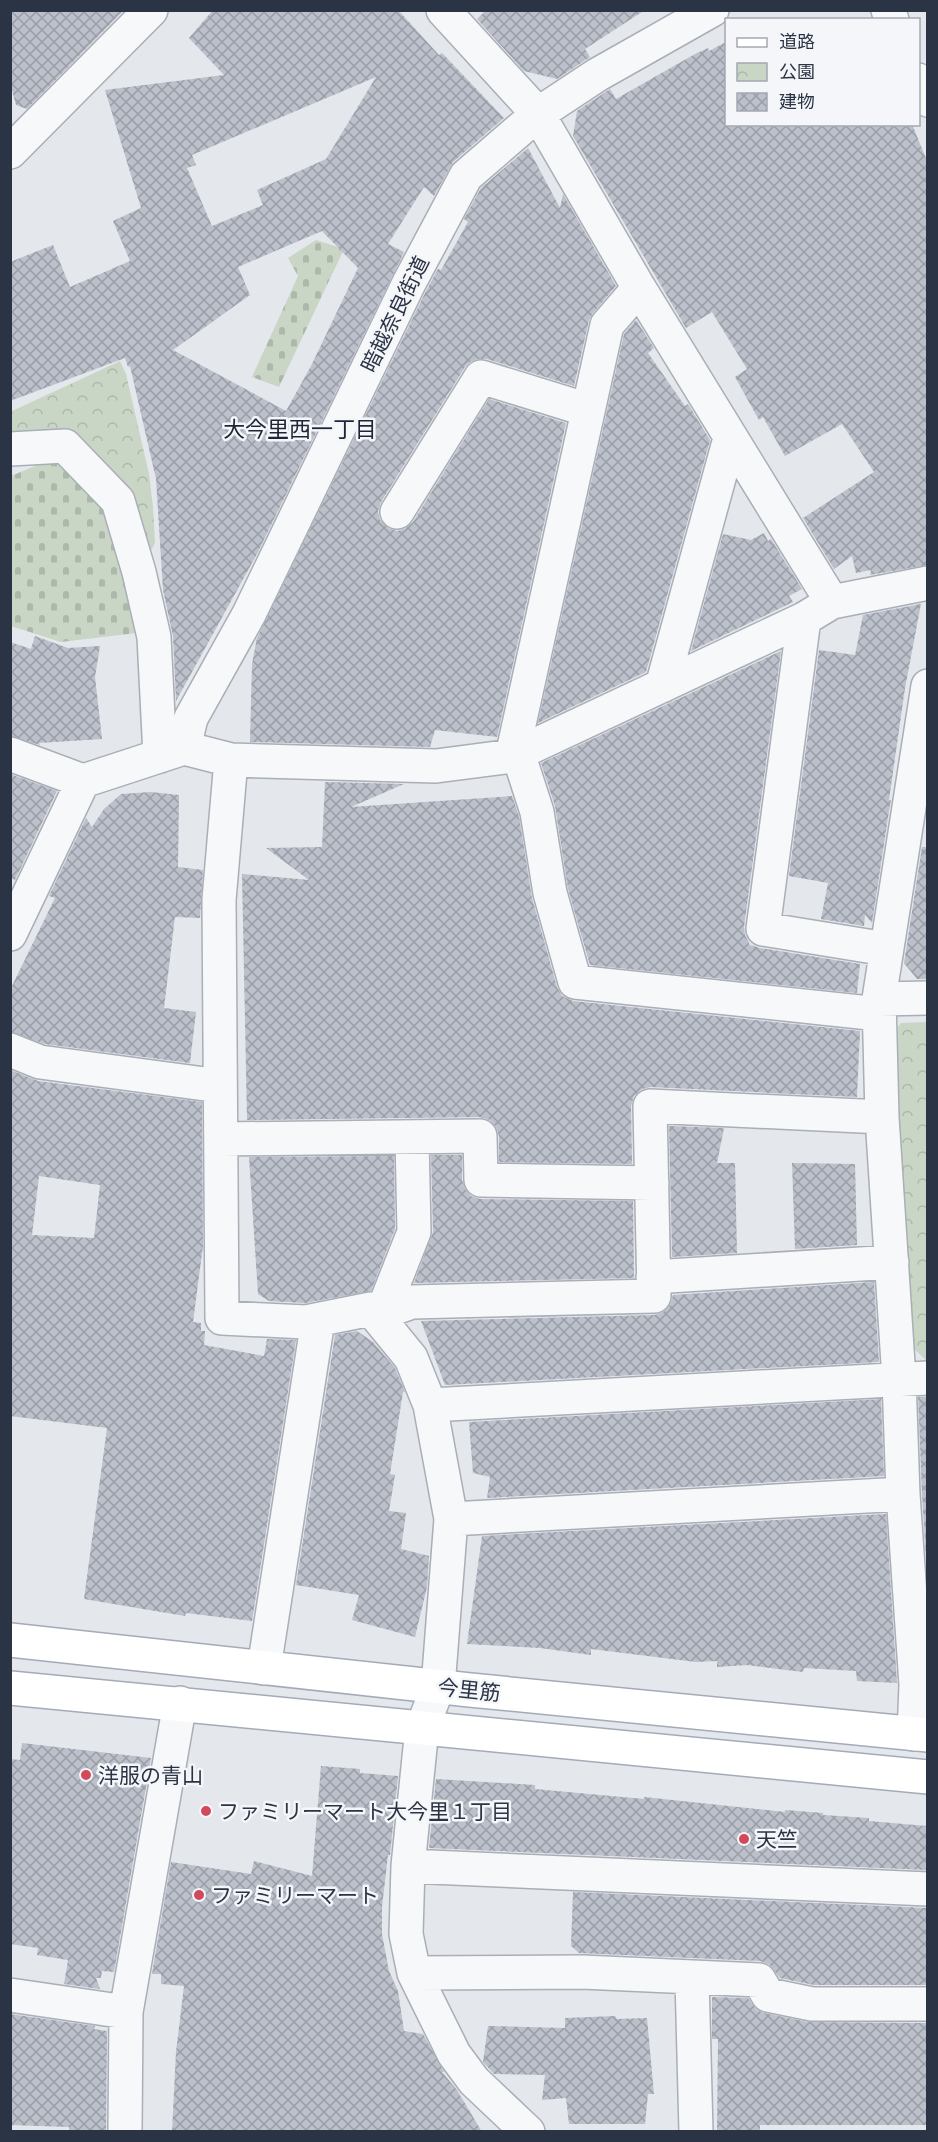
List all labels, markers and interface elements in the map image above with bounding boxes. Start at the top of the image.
legend [725,18,920,126]
text: 道路 [779,31,815,53]
text: 公園 [779,61,815,83]
text: 建物 [779,91,815,113]
street label: 暗越奈良街道 [356,252,434,376]
district label: 大今里西一丁目 [223,416,377,443]
street label: 今里筋 [436,1674,502,1706]
place label: 洋服の青山 [98,1763,203,1788]
marker: 洋服の青山 [79,1768,93,1782]
place label: ファミリーマート大今里１丁目 [218,1799,512,1824]
marker: ファミリーマート大今里１丁目 [199,1804,213,1818]
place label: 天竺 [756,1827,798,1852]
marker: 天竺 [737,1832,751,1846]
place label: ファミリーマート [211,1883,379,1908]
marker: ファミリーマート [192,1888,206,1902]

